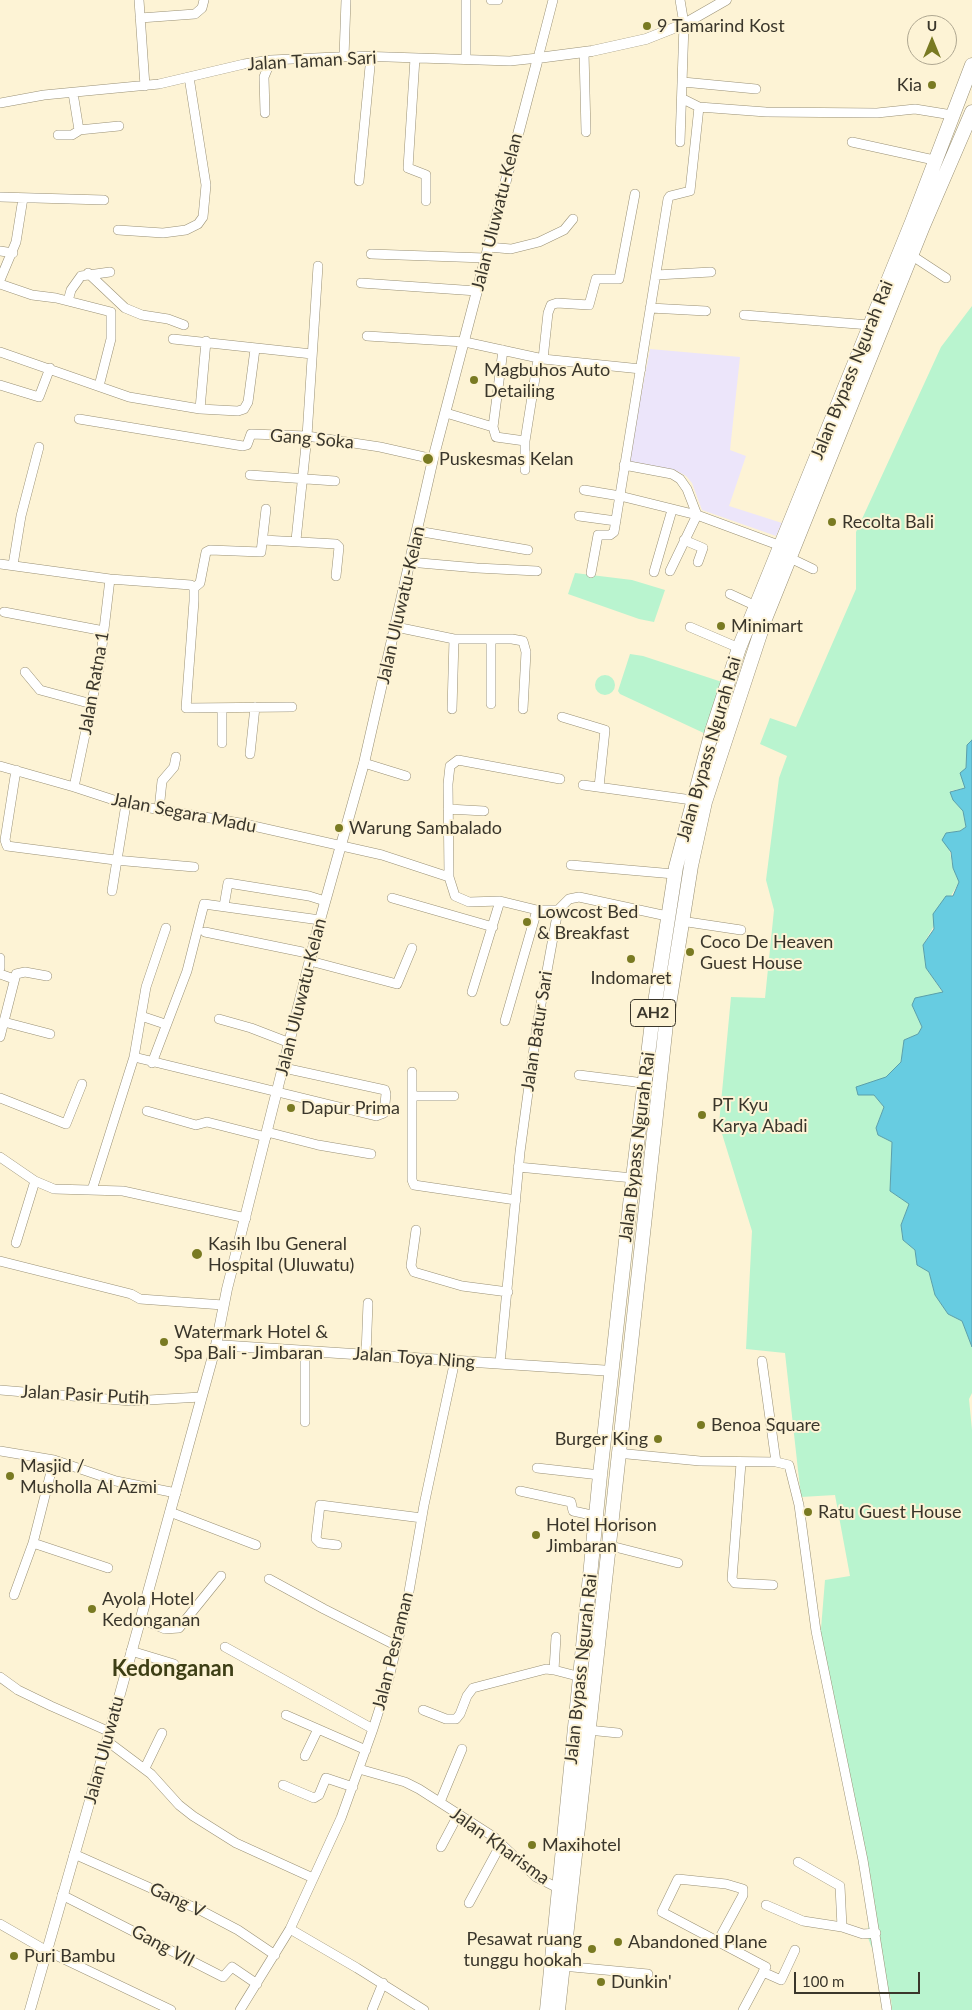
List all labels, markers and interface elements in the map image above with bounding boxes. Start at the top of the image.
place label: 9 Tamarind Kost [657,15,785,37]
north arrow [907,15,957,65]
text: U [927,17,937,34]
marker: 9 Tamarind Kost [641,20,653,32]
street label: Jalan Taman Sari [247,47,377,75]
place label: Kia [897,74,922,96]
marker: Kia [926,79,938,91]
street label: Jalan Uluwatu-Kelan [467,131,527,293]
street label: Jalan Bypass Ngurah Rai [806,277,898,463]
place label: Magbuhos Auto Detailing [484,359,610,402]
marker: Magbuhos Auto Detailing [468,374,480,386]
street label: Gang Soka [269,425,355,453]
place label: Puskesmas Kelan [439,448,574,470]
marker: Puskesmas Kelan [421,452,435,466]
place label: Recolta Bali [842,511,934,533]
marker: Recolta Bali [826,516,838,528]
street label: Jalan Uluwatu-Kelan [372,524,430,686]
place label: Minimart [731,615,803,637]
marker: Minimart [715,620,727,632]
street label: Jalan Ratna 1 [74,630,114,736]
street label: Jalan Bypass Ngurah Rai [672,654,746,844]
street label: Jalan Segara Madu [110,788,258,838]
place label: Warung Sambalado [349,817,502,839]
marker: Warung Sambalado [333,822,345,834]
place label: Lowcost Bed & Breakfast [537,901,638,944]
street label: Jalan Uluwatu-Kelan [271,916,331,1078]
marker: Lowcost Bed & Breakfast [521,916,533,928]
place label: Coco De Heaven Guest House [700,931,833,974]
marker: Coco De Heaven Guest House [684,946,696,958]
marker: Indomaret [625,953,637,965]
place label: Indomaret [590,967,672,989]
street label: Jalan Batur Sari [517,969,557,1093]
road number: AH2 [630,1000,676,1026]
street label: Jalan Bypass Ngurah Rai [615,1051,659,1243]
place label: PT Kyu Karya Abadi [712,1094,808,1136]
place label: Dapur Prima [301,1097,400,1119]
marker: Dapur Prima [285,1102,297,1114]
marker: PT Kyu Karya Abadi [696,1109,708,1121]
place label: Kasih Ibu General Hospital (Uluwatu) [208,1233,354,1276]
marker: Kasih Ibu General Hospital (Uluwatu) [190,1247,204,1261]
place label: Watermark Hotel & Spa Bali - Jimbaran [174,1321,328,1364]
marker: Watermark Hotel & Spa Bali - Jimbaran [158,1336,170,1348]
street label: Jalan Toya Ning [352,1343,476,1373]
street label: Jalan Pasir Putih [20,1381,150,1409]
place label: Benoa Square [711,1414,820,1436]
marker: Benoa Square [695,1419,707,1431]
place label: Burger King [555,1428,648,1450]
marker: Burger King [652,1433,664,1445]
place label: Masjid / Musholla Al Azmi [20,1455,157,1498]
marker: Masjid / Musholla Al Azmi [4,1470,16,1482]
place label: Ratu Guest House [818,1501,961,1523]
marker: Ratu Guest House [802,1506,814,1518]
place label: Hotel Horison Jimbaran [546,1514,657,1556]
marker: Hotel Horison Jimbaran [530,1529,542,1541]
street label: Jalan Bypass Ngurah Rai [560,1573,602,1765]
place label: Ayola Hotel Kedonganan [102,1588,200,1630]
street label: Jalan Pesraman [368,1590,418,1712]
marker: Ayola Hotel Kedonganan [86,1603,98,1615]
district label: Kedonganan [112,1656,234,1682]
street label: Jalan Uluwatu [79,1694,129,1806]
street label: Jalan Kharisma [446,1803,554,1889]
place label: Maxihotel [542,1834,621,1856]
marker: Maxihotel [526,1839,538,1851]
street label: Gang V [146,1878,208,1922]
street label: Gang VII [128,1920,198,1972]
place label: Pesawat ruang tunggu hookah [464,1928,582,1970]
place label: Abandoned Plane [628,1931,767,1953]
marker: Abandoned Plane [612,1936,624,1948]
marker: Pesawat ruang tunggu hookah [586,1943,598,1955]
place label: Puri Bambu [24,1945,116,1967]
marker: Puri Bambu [8,1950,20,1962]
scale bar [797,1962,923,1994]
place label: Dunkin' [611,1971,672,1993]
text: 100 m [802,1972,844,1990]
marker: Dunkin' [595,1976,607,1988]

